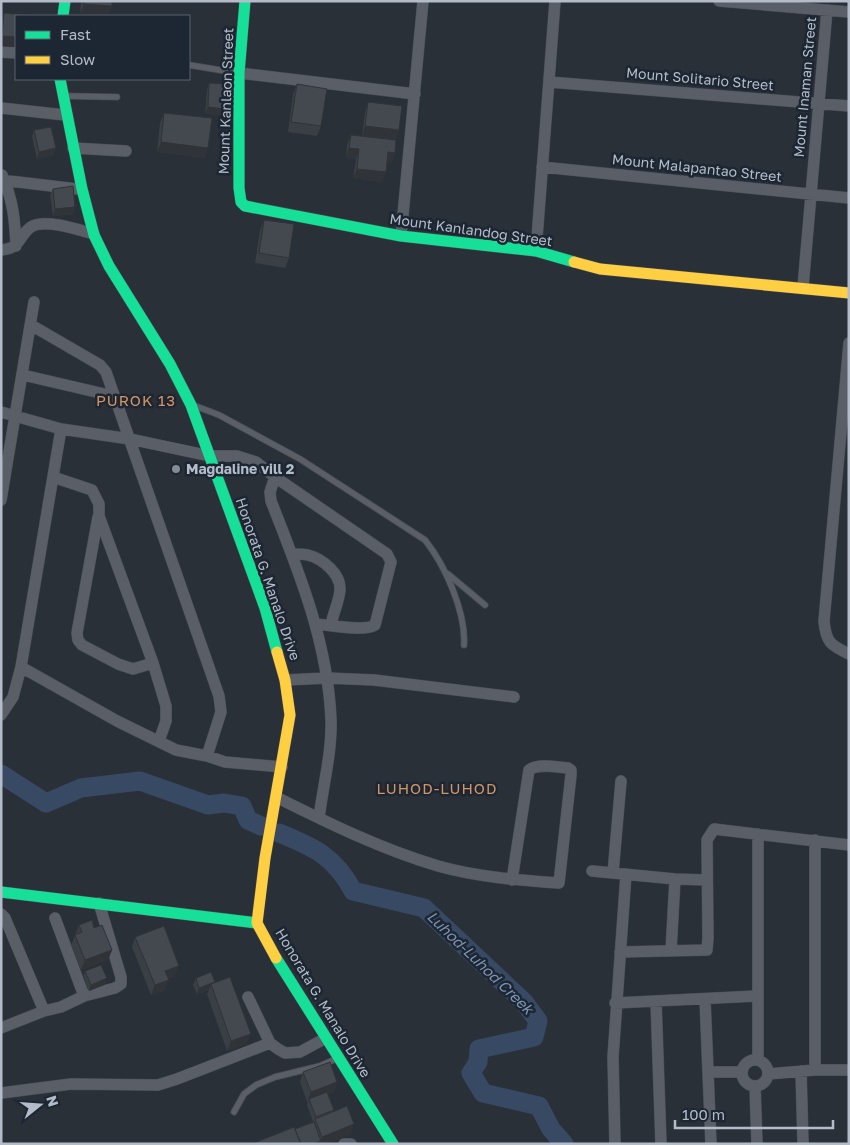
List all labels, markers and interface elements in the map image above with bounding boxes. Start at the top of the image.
legend [15,15,190,80]
street label: Mount Inaman Street [790,16,819,158]
text: Fast [60,25,91,43]
street label: Mount Kanlaon Street [214,27,237,175]
text: Slow [60,50,95,68]
street label: Mount Solitario Street [626,64,775,93]
street label: Mount Malapantao Street [611,150,783,185]
street label: Mount Kanlandog Street [389,210,554,249]
district label: PUROK 13 [96,391,176,409]
place label: Magdaline vill 2 [186,460,295,477]
marker: Magdaline vill 2 [170,463,182,475]
street label: Honorata G. Manalo Drive [233,495,304,662]
district label: LUHOD-LUHOD [377,779,497,797]
water label: Luhod-Luhod Creek [424,907,539,1019]
street label: Honorata G. Manalo Drive [272,925,375,1080]
north arrow [15,1080,65,1130]
text: N [43,1093,63,1109]
scale bar [675,1098,832,1130]
text: 100 m [682,1105,725,1123]

